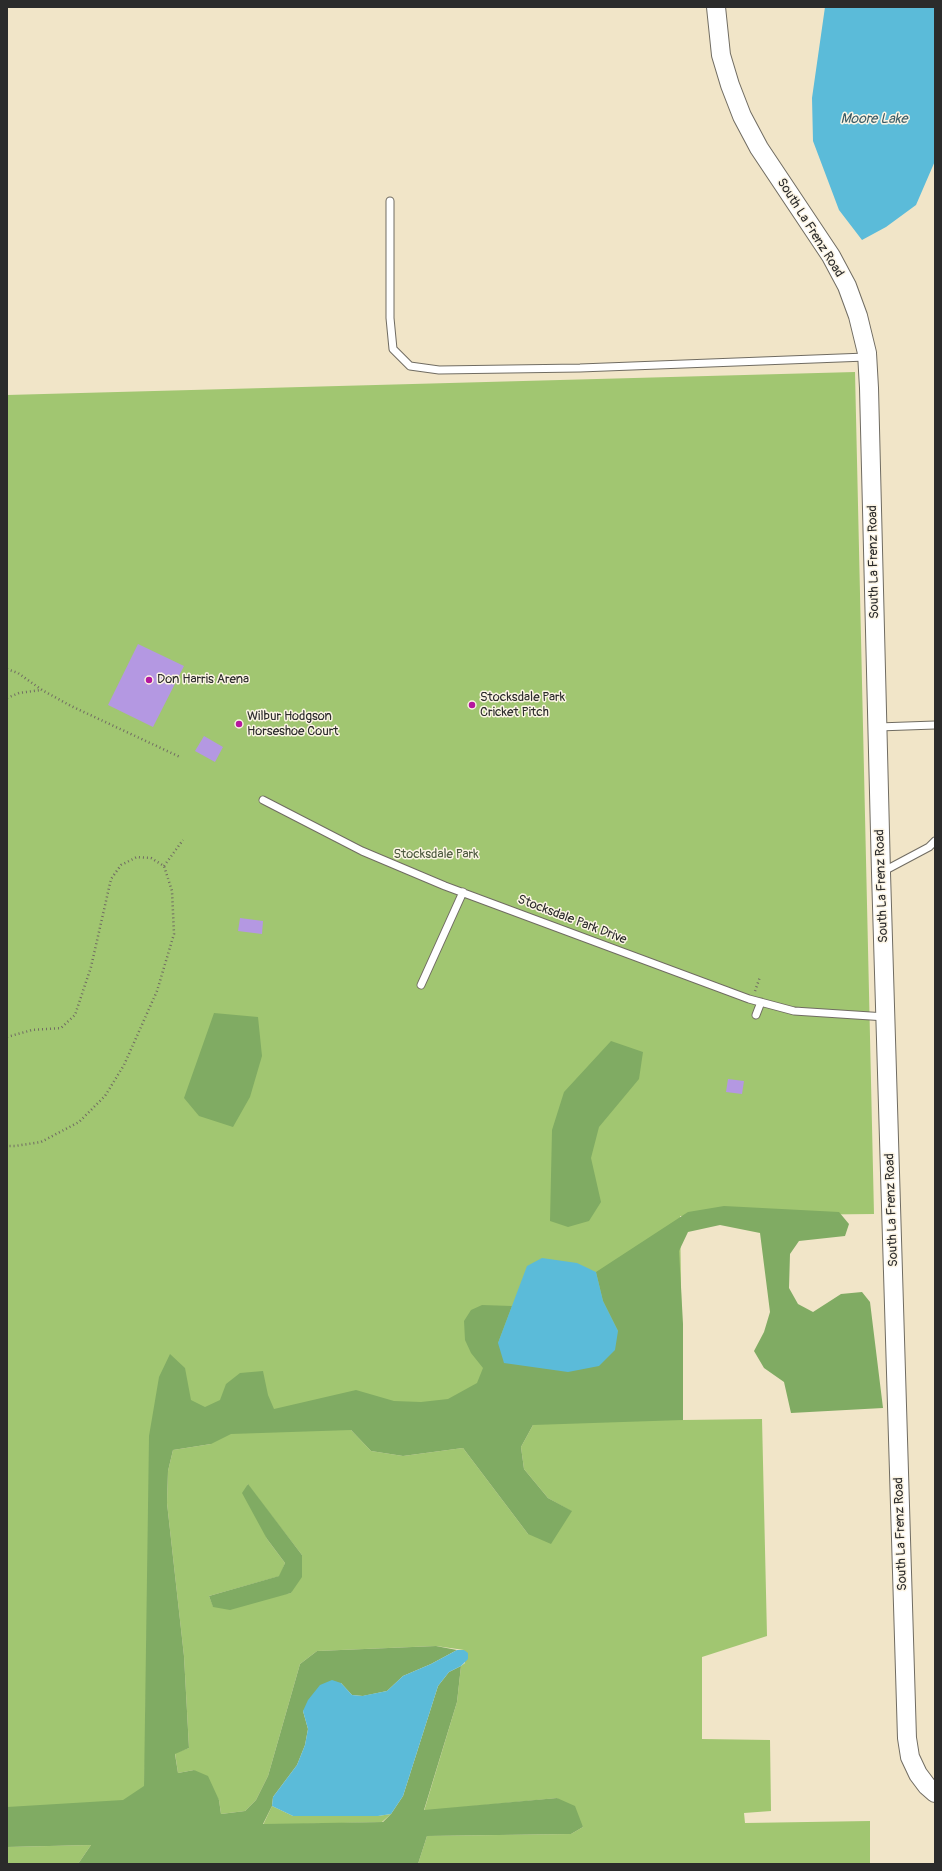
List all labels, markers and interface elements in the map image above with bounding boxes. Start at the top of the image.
water label: Moore Lake [841,111,907,127]
street label: South La Frenz Road [773,176,847,280]
street label: South La Frenz Road [865,505,883,619]
place label: Don Harris Arena [157,672,249,688]
marker: Don Harris Arena [144,675,154,685]
place label: Stocksdale Park Cricket Pitch [480,690,565,721]
marker: Stocksdale Park Cricket Pitch [467,700,477,710]
place label: Wilbur Hodgson Horseshoe Court [247,709,339,740]
marker: Wilbur Hodgson Horseshoe Court [234,719,244,729]
street label: South La Frenz Road [872,829,892,943]
park label: Stocksdale Park [393,847,479,863]
street label: Stocksdale Park Drive [515,892,629,948]
street label: South La Frenz Road [882,1153,902,1267]
street label: South La Frenz Road [891,1477,911,1591]

